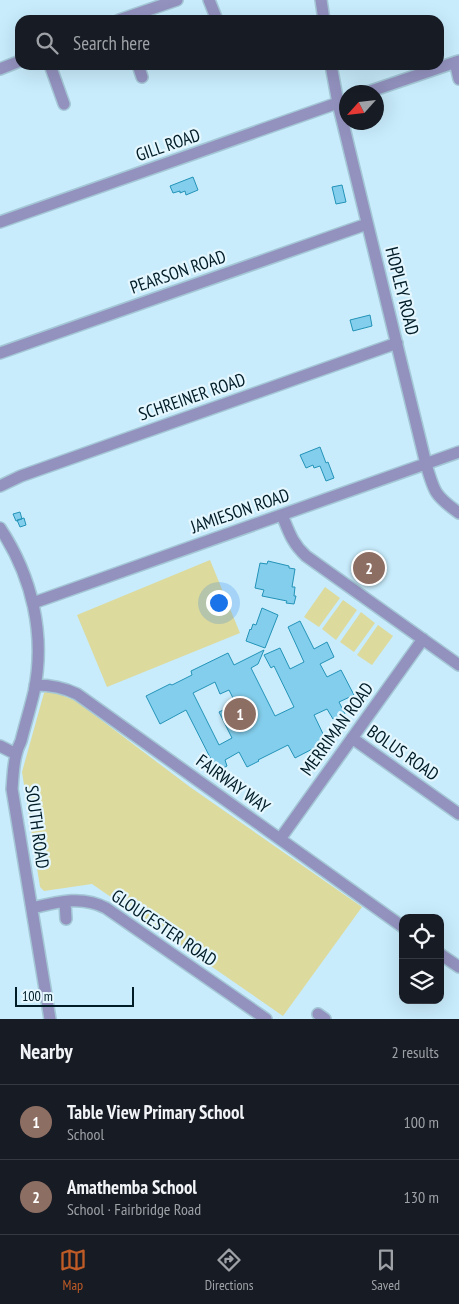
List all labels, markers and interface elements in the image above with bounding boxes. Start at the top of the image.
search box [15,15,444,70]
icon: search [33,29,61,57]
text: Search here [73,31,150,55]
north arrow [339,85,384,130]
street label: GILL ROAD [133,123,203,166]
street label: PEARSON ROAD [127,244,229,299]
street label: HOPLEY ROAD [380,244,425,337]
street label: SCHREINER ROAD [135,367,248,426]
street label: JAMIESON ROAD [186,483,292,538]
pin: 2 [353,549,385,587]
your location [206,590,232,616]
street label: MERRIMAN ROAD [295,678,378,780]
pin: 1 [224,695,256,733]
street label: BOLUS ROAD [363,720,444,786]
street label: FAIRWAY WAY [192,749,275,819]
street label: SOUTH ROAD [20,784,55,870]
street label: GLOUCESTER ROAD [107,884,221,971]
map controls [399,914,444,1004]
button: locate [399,914,444,959]
button: layers [399,959,444,1004]
scale bar [15,984,134,1007]
text: 100 m [22,987,53,1005]
text: Nearby [20,1038,73,1065]
text: 2 results [392,1042,439,1062]
text: Table View Primary School [67,1100,244,1124]
text: 1 [32,1112,40,1132]
text: 100 m [404,1112,439,1132]
text: School [67,1124,104,1144]
text: Amathemba School [67,1175,197,1199]
text: 2 [32,1187,40,1207]
text: 130 m [404,1187,439,1207]
text: School · Fairbridge Road [67,1199,201,1219]
tab: Map [59,1246,87,1294]
tab: Directions [205,1246,253,1294]
tab: Saved [371,1246,400,1294]

